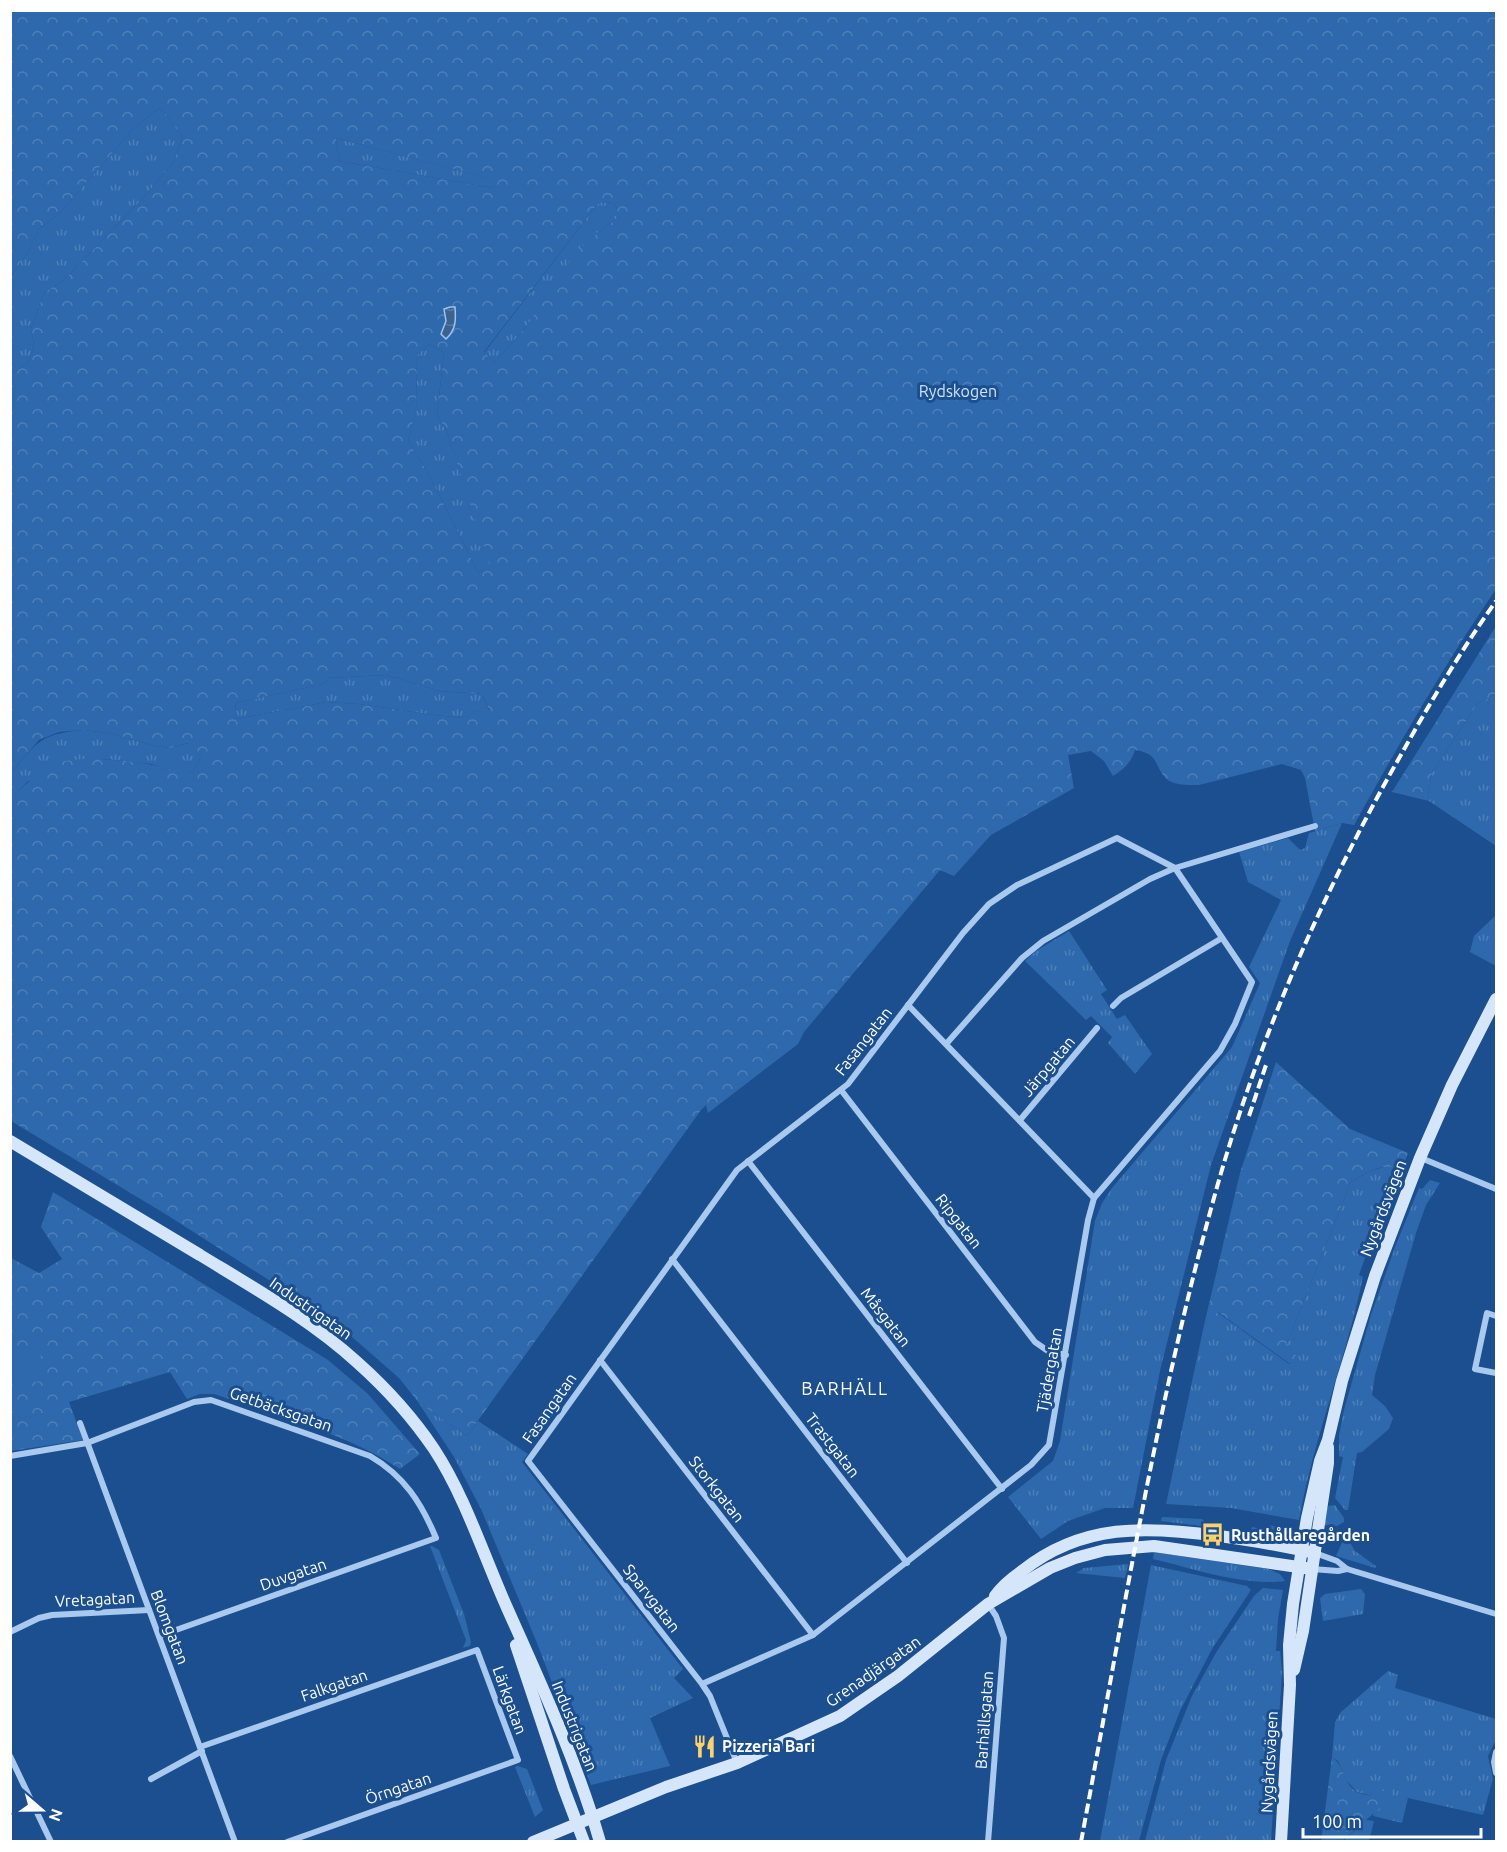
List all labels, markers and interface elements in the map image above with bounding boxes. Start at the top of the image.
park label: Rydskogen [919,382,997,400]
street label: Fasangatan [831,1003,895,1079]
street label: Järpgatan [1018,1032,1078,1100]
street label: Nygårdsvägen [1356,1157,1410,1259]
street label: Ripgatan [932,1190,986,1252]
street label: Industrigatan [267,1273,355,1343]
street label: Måsgatan [857,1284,915,1350]
street label: Tjädergatan [1033,1326,1065,1414]
street label: Fasangatan [518,1370,580,1446]
district label: BARHÄLL [801,1378,889,1398]
street label: Getbäcksgatan [228,1383,334,1435]
street label: Trastgatan [802,1409,864,1481]
street label: Storkgatan [686,1452,748,1526]
bus stop icon: Rusthållaregården [1200,1522,1226,1548]
place label: Rusthållaregården [1231,1526,1370,1544]
street label: Duvgatan [257,1554,329,1594]
street label: Sparvgatan [620,1560,684,1636]
street label: Blomgatan [148,1587,192,1667]
street label: Vretagatan [54,1588,136,1610]
street label: Grenadjärgatan [822,1632,924,1710]
street label: Lärkgatan [489,1663,531,1737]
street label: Falkgatan [298,1665,370,1705]
street label: Barhällsgatan [972,1670,996,1770]
street label: Industrigatan [549,1678,601,1774]
street label: Nygårdsvägen [1257,1711,1281,1813]
restaurant icon: Pizzeria Bari [691,1733,717,1759]
place label: Pizzeria Bari [722,1737,815,1755]
street label: Örngatan [363,1768,433,1808]
north arrow [12,1780,72,1840]
scale bar [1303,1801,1482,1839]
text: N [46,1806,67,1824]
text: 100 m [1312,1811,1362,1831]

